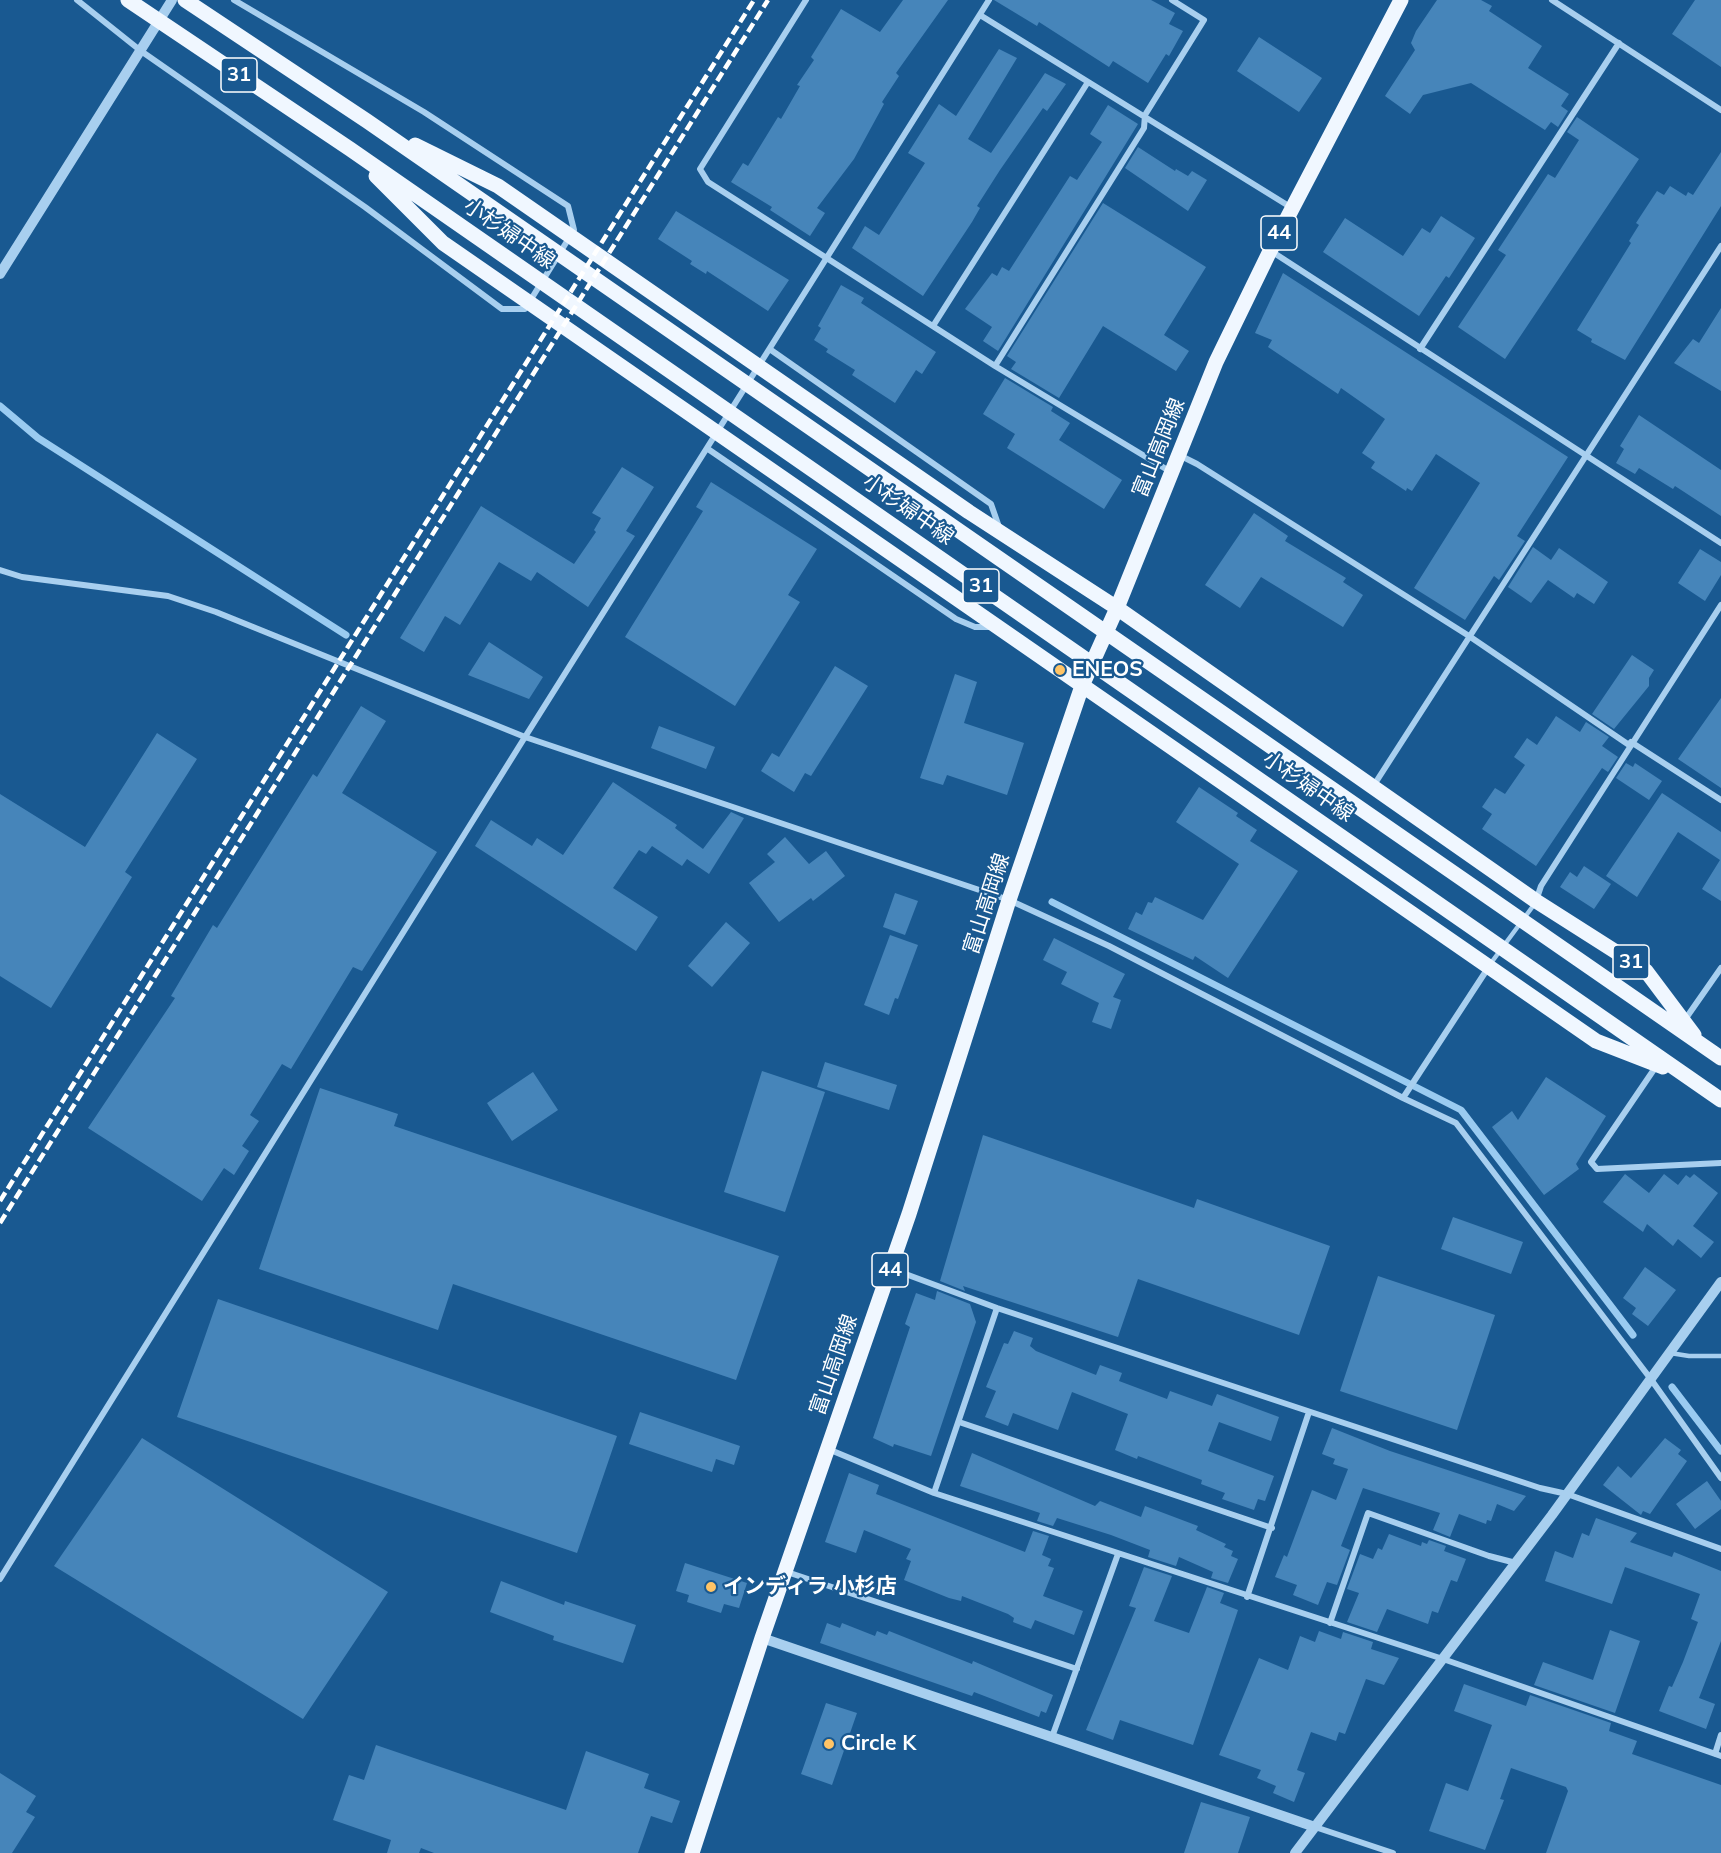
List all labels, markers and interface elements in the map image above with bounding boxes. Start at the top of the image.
road number: 31 [221,58,257,92]
street label: 小杉婦中線 [459,194,559,274]
road number: 44 [1261,216,1297,250]
street label: 富山高岡線 [1128,395,1190,501]
street label: 小杉婦中線 [858,470,958,550]
road number: 31 [963,569,999,603]
place label: ENEOS [1072,657,1143,683]
marker: ENEOS [1053,663,1067,677]
street label: 小杉婦中線 [1258,747,1358,827]
street label: 富山高岡線 [959,850,1015,958]
road number: 31 [1613,945,1649,979]
road number: 44 [872,1253,908,1287]
street label: 富山高岡線 [805,1311,863,1419]
place label: インディラ 小杉店 [723,1574,897,1600]
marker: インディラ 小杉店 [704,1580,718,1594]
place label: Circle K [841,1731,916,1757]
marker: Circle K [822,1737,836,1751]

